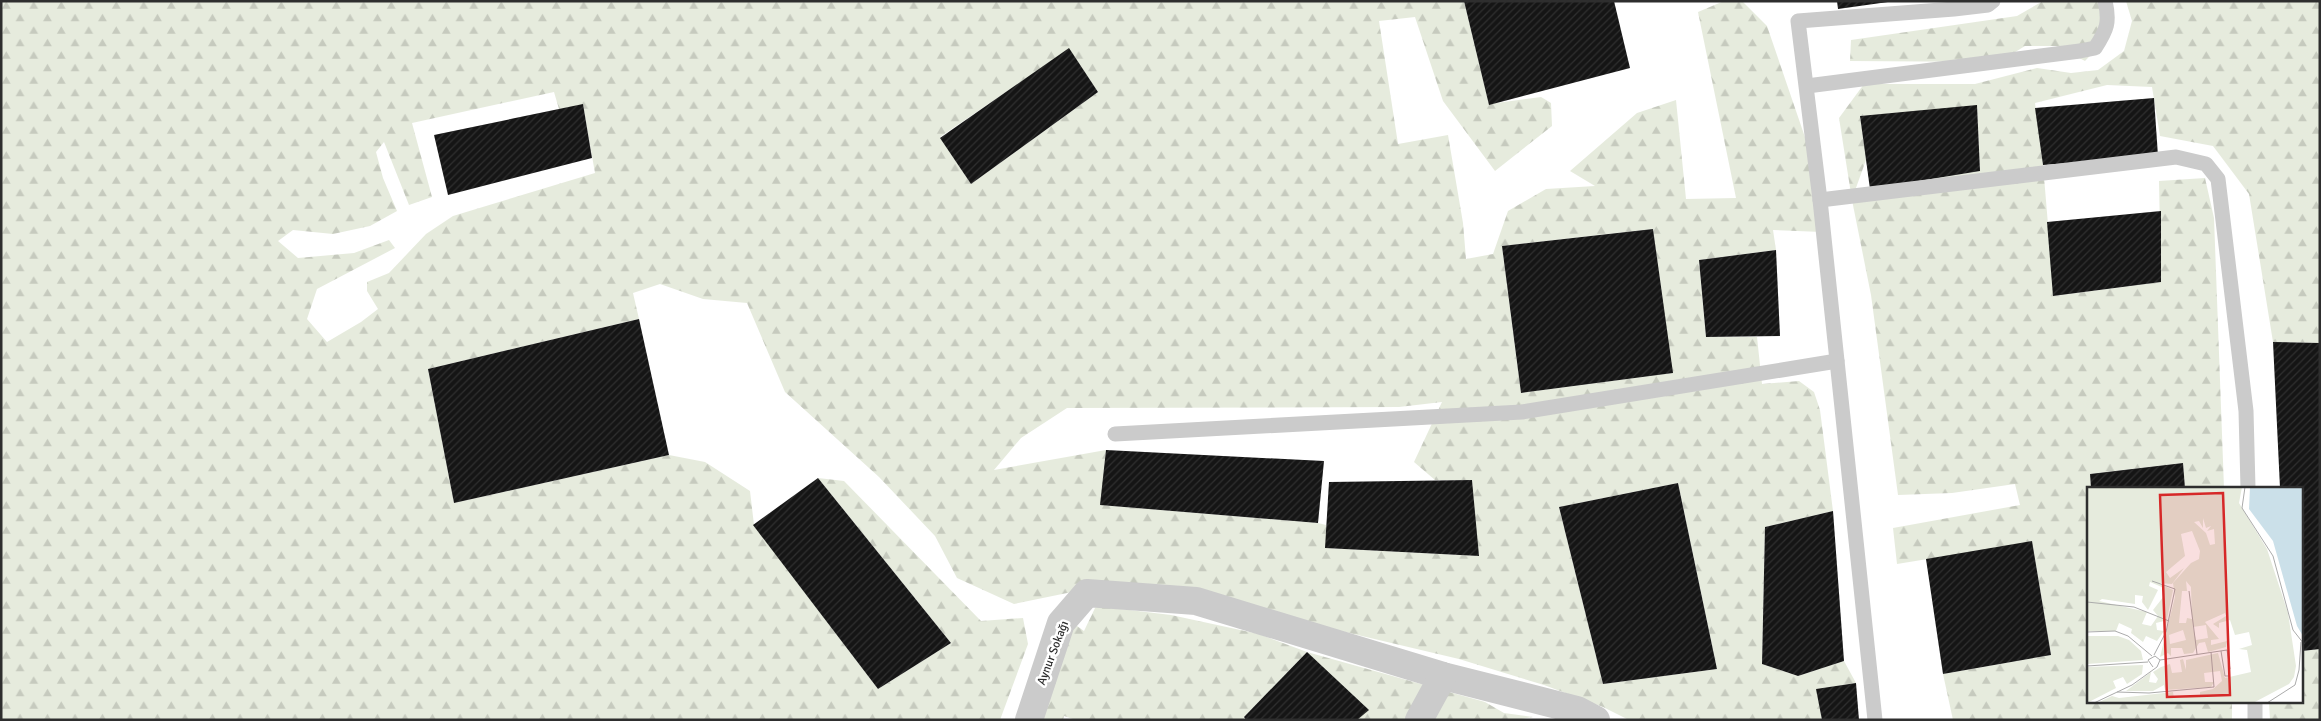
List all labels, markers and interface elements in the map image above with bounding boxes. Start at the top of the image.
inset map [2087,487,2304,704]
street label: Aynur Sokağı [1034,619,1072,687]

